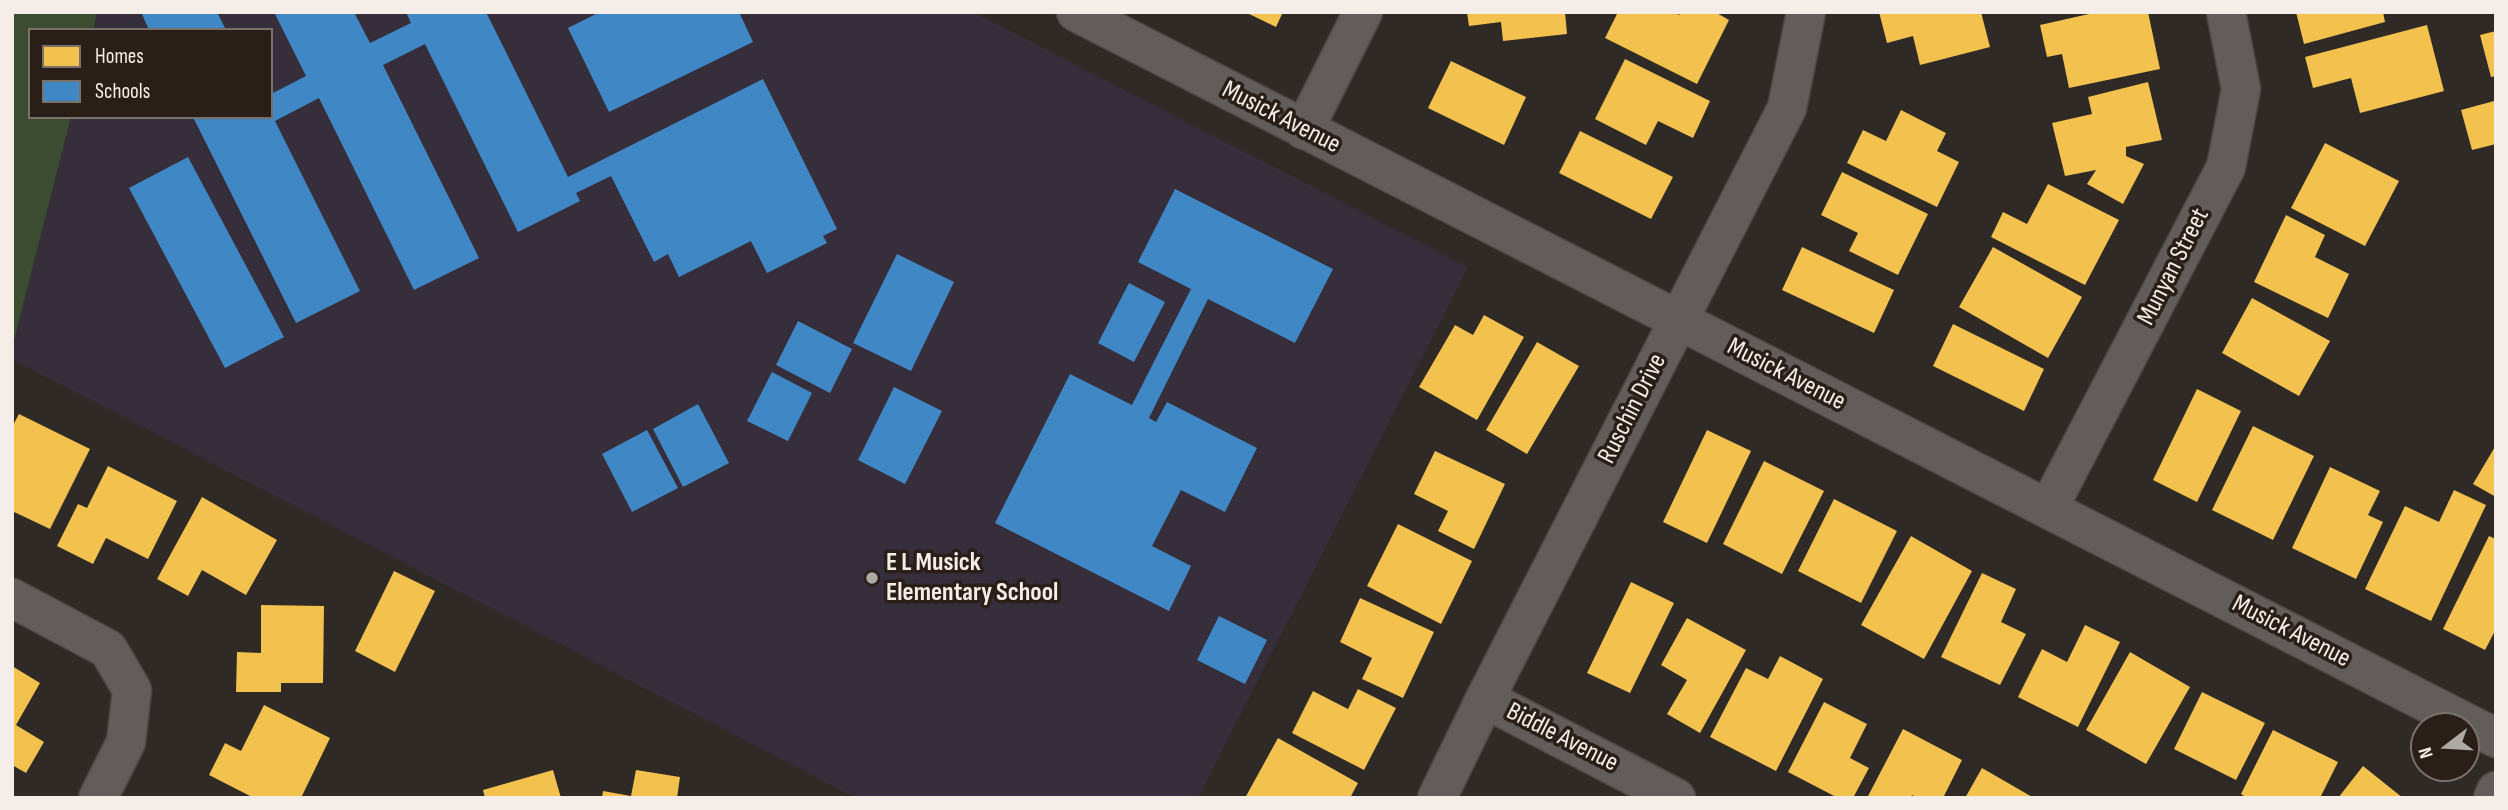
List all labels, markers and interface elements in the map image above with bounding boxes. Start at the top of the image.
legend [28,28,273,119]
text: Homes [95,44,144,69]
street label: Musick Avenue [1217,75,1345,161]
text: Schools [95,79,150,104]
street label: Munyan Street [2131,203,2217,331]
street label: Musick Avenue [1722,332,1850,418]
street label: Ruschin Drive [1592,349,1674,469]
place label: E L Musick Elementary School [886,547,1058,608]
marker: E L Musick Elementary School [864,570,880,586]
street label: Musick Avenue [2227,589,2355,675]
street label: Biddle Avenue [1501,697,1623,779]
north arrow [2410,712,2480,782]
text: N [2414,744,2439,761]

